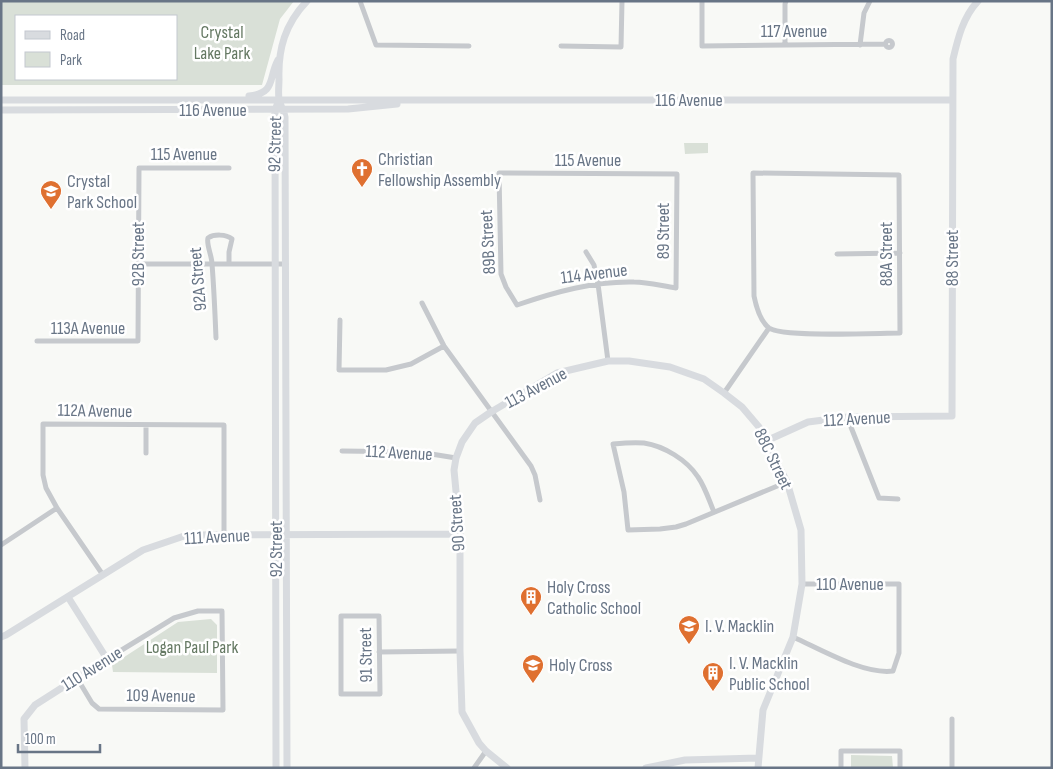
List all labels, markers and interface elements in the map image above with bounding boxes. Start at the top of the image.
legend [15,15,178,80]
street label: 117 Avenue [761,21,827,42]
park label: Crystal Lake Park [194,22,250,64]
text: Road [60,26,85,45]
text: Park [60,51,82,70]
street label: 116 Avenue [655,90,723,111]
street label: 116 Avenue [179,100,247,121]
street label: 92 Street [264,115,286,172]
street label: 115 Avenue [151,144,217,165]
place label: Christian Fellowship Assembly [378,149,501,191]
street label: 115 Avenue [555,150,621,171]
church icon: Christian Fellowship Assembly [350,157,374,188]
place label: Crystal Park School [67,171,137,213]
school or university icon: Crystal Park School [39,179,63,210]
street label: 89 Street [653,202,674,259]
street label: 89B Street [476,209,500,275]
street label: 92B Street [128,221,149,286]
street label: 88A Street [876,221,897,286]
street label: 88 Street [942,229,963,286]
street label: 92A Street [185,246,211,312]
street label: 114 Avenue [559,259,629,289]
street label: 113A Avenue [51,318,125,339]
street label: 113 Avenue [501,363,571,413]
street label: 112A Avenue [57,400,133,422]
street label: 112 Avenue [823,407,891,431]
street label: 88C Street [749,425,797,493]
street label: 112 Avenue [365,441,433,465]
street label: 90 Street [445,493,469,552]
street label: 92 Street [266,520,287,577]
street label: 111 Avenue [184,525,250,549]
street label: 110 Avenue [816,574,884,595]
place label: Holy Cross Catholic School [547,577,641,619]
building icon: Holy Cross Catholic School [519,585,543,616]
school or university icon: I. V. Macklin [677,614,701,645]
place label: I. V. Macklin [705,616,774,637]
street label: 91 Street [355,627,377,683]
park label: Logan Paul Park [146,637,238,658]
street label: 110 Avenue [58,642,126,696]
school or university icon: Holy Cross [521,653,545,684]
place label: I. V. Macklin Public School [729,653,810,695]
place label: Holy Cross [549,655,613,676]
building icon: I. V. Macklin Public School [701,661,725,692]
street label: 109 Avenue [126,685,196,707]
scale bar [18,722,100,754]
text: 100 m [25,730,56,749]

